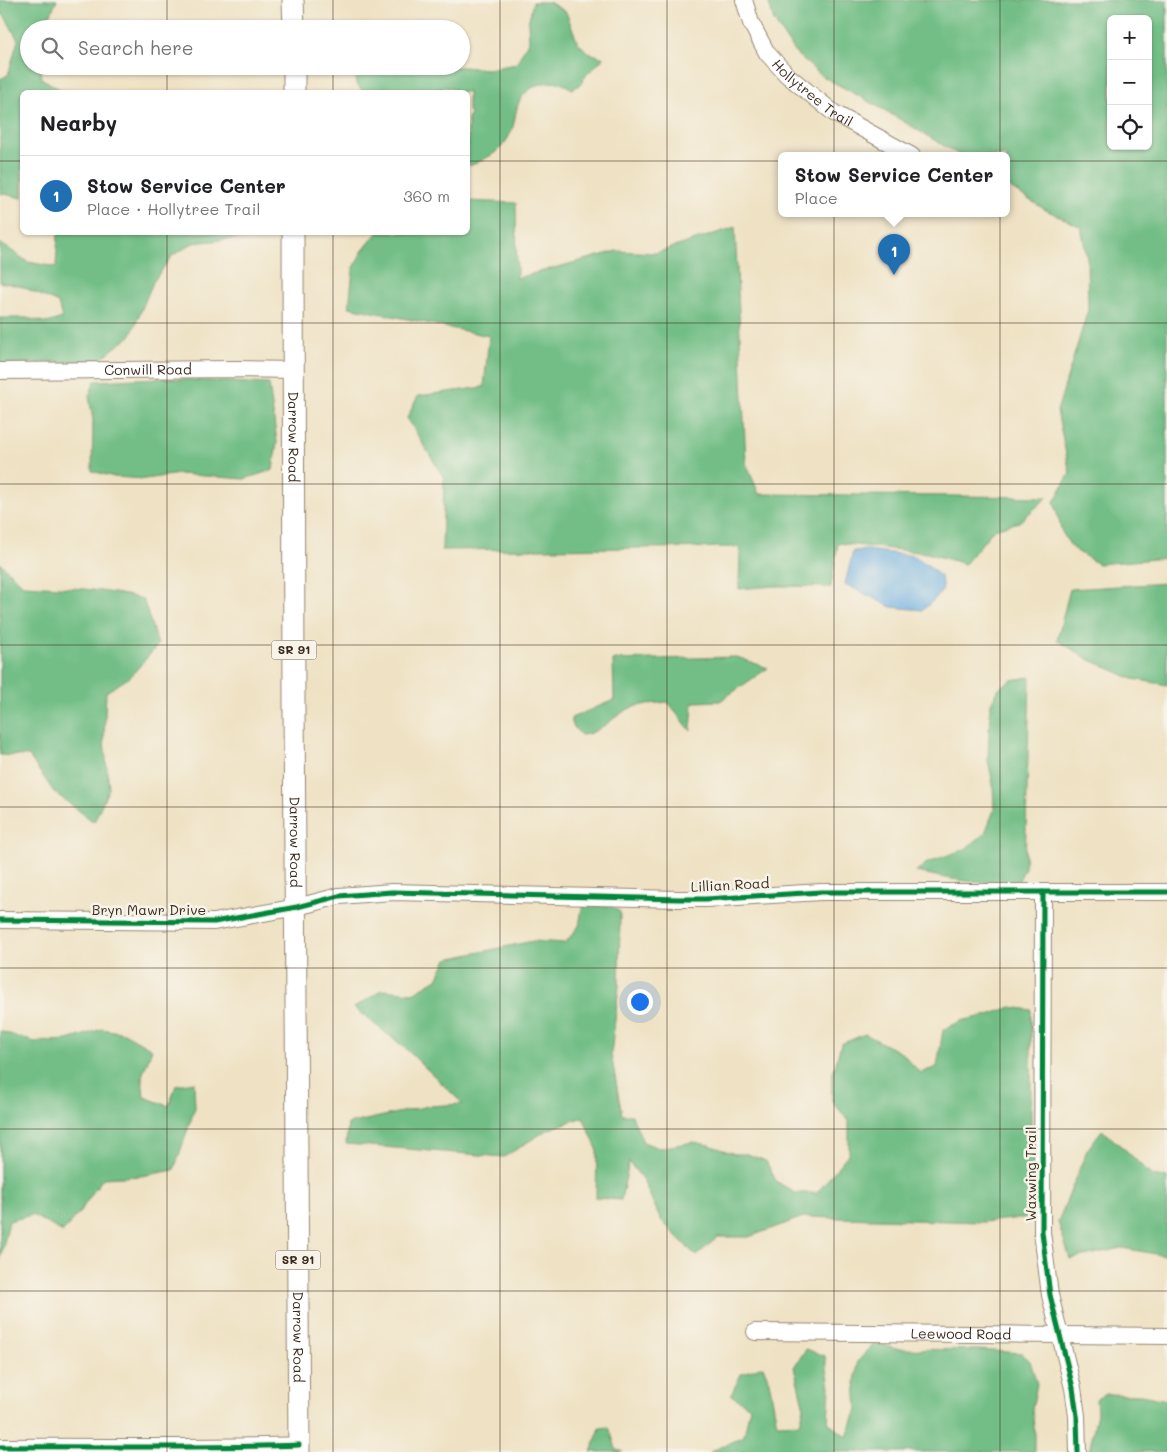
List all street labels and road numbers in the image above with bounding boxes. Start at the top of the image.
street label: Hollytree Trail [768,55,857,131]
street label: Conwill Road [104,359,192,379]
street label: Darrow Road [284,391,304,483]
road number: SR 91 [272,640,316,660]
street label: Darrow Road [286,796,305,888]
street label: Lillian Road [690,873,770,896]
street label: Bryn Mawr Drive [92,900,206,919]
street label: Waxwing Trail [1021,1127,1040,1222]
road number: SR 91 [276,1250,320,1270]
street label: Darrow Road [289,1291,309,1383]
street label: Leewood Road [911,1324,1011,1343]

